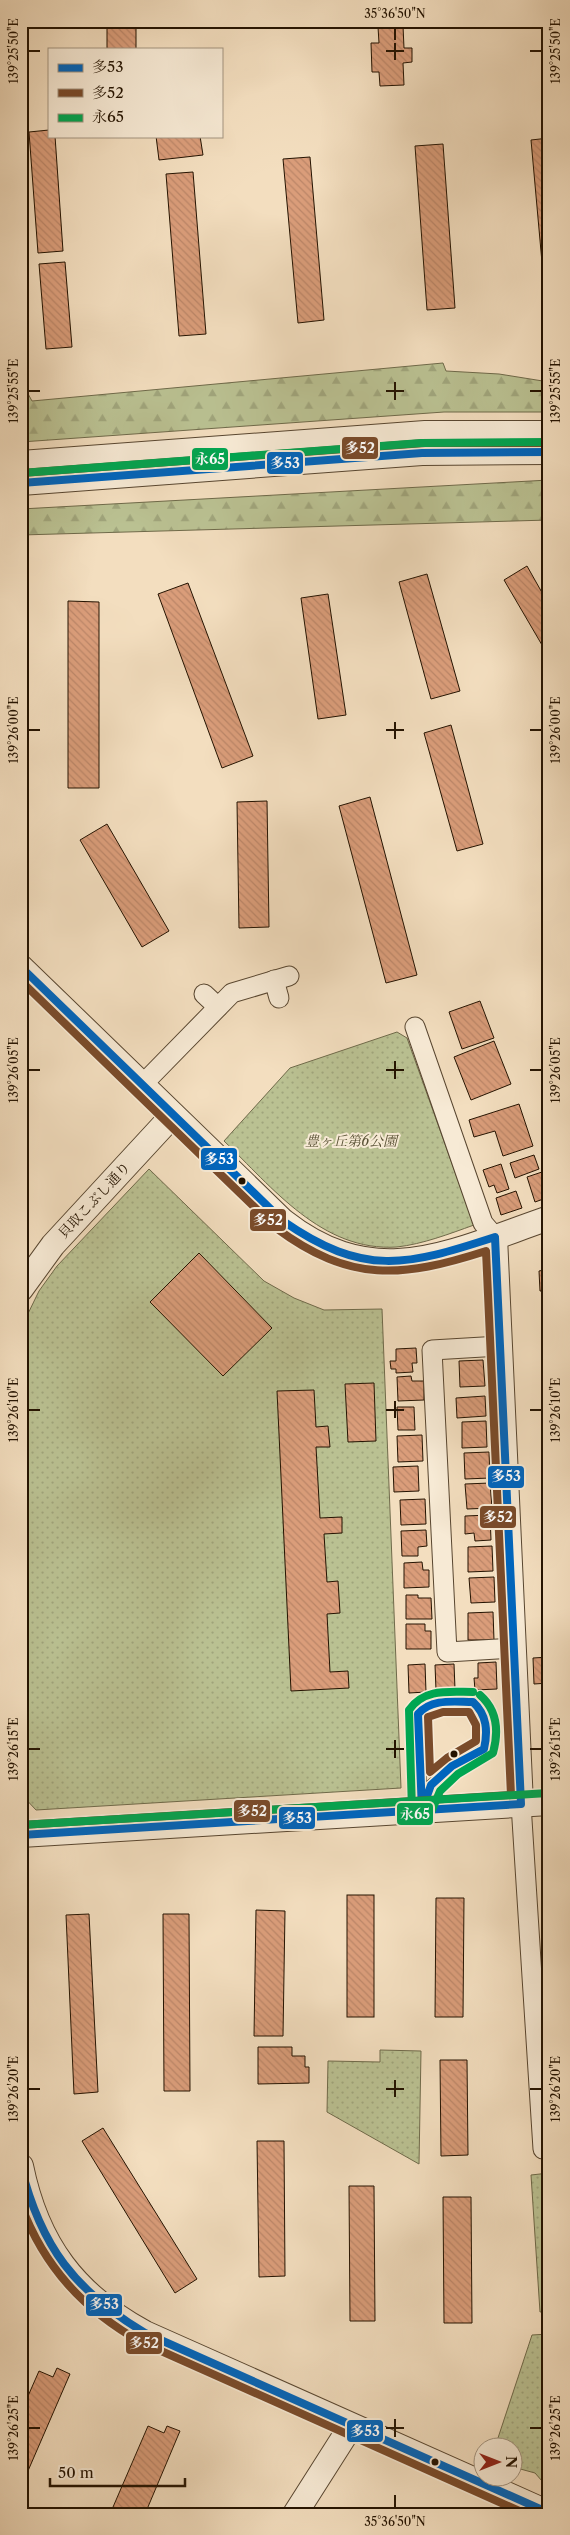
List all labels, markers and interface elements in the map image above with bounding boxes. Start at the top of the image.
text: 35°36'50"N [364,6,426,21]
text: 139°25'50"E [6,18,21,84]
text: 139°25'50"E [548,18,563,84]
legend [48,48,222,138]
text: 多53 [92,57,123,76]
text: 多52 [92,83,124,102]
text: 永65 [92,107,124,126]
text: 139°25'55"E [6,359,21,423]
text: 139°25'55"E [548,359,563,423]
line badge: 多52 [341,436,379,460]
text: 多52 [345,439,375,457]
line badge: 永65 [191,447,229,471]
text: 永65 [195,450,225,468]
line badge: 多53 [266,451,304,475]
text: 多53 [270,454,300,472]
text: 139°26'00"E [6,697,21,763]
text: 139°26'00"E [548,697,563,763]
text: 139°26'05"E [6,1037,21,1103]
text: 139°26'05"E [548,1037,563,1103]
park label: 豊ヶ丘第6公園 [305,1132,399,1150]
line badge: 多53 [200,1147,238,1171]
text: 多53 [204,1150,234,1168]
street label: 貝取こぶし通り [54,1158,134,1242]
unlabelled marker [237,1176,247,1186]
line badge: 多52 [249,1208,287,1232]
text: 多52 [253,1211,283,1229]
text: 139°26'10"E [6,1378,21,1442]
text: 139°26'10"E [548,1378,563,1442]
line badge: 多53 [487,1465,525,1489]
text: 多53 [491,1467,521,1485]
line badge: 多52 [479,1505,517,1529]
text: 多52 [483,1508,513,1526]
text: 139°26'15"E [6,1717,21,1781]
text: 139°26'15"E [548,1717,563,1781]
unlabelled marker [449,1749,459,1759]
line badge: 多52 [233,1799,271,1823]
text: 多52 [237,1802,267,1820]
line badge: 永65 [396,1802,434,1826]
text: 永65 [400,1805,430,1823]
line badge: 多53 [278,1806,316,1830]
text: 多53 [282,1809,312,1827]
text: 139°26'20"E [6,2056,21,2122]
text: 139°26'20"E [548,2056,563,2122]
line badge: 多53 [85,2293,123,2317]
text: 多53 [89,2295,119,2313]
line badge: 多52 [125,2331,163,2355]
text: 多52 [129,2334,159,2352]
text: 139°26'25"E [6,2395,21,2461]
text: 139°26'25"E [548,2395,563,2461]
line badge: 多53 [346,2419,384,2443]
text: 多53 [350,2422,380,2440]
north arrow [472,2438,522,2488]
scale bar [50,2455,185,2487]
text: N [502,2456,520,2468]
unlabelled marker [430,2457,440,2467]
text: 50 m [58,2463,94,2482]
text: 35°36'50"N [364,2514,426,2529]

